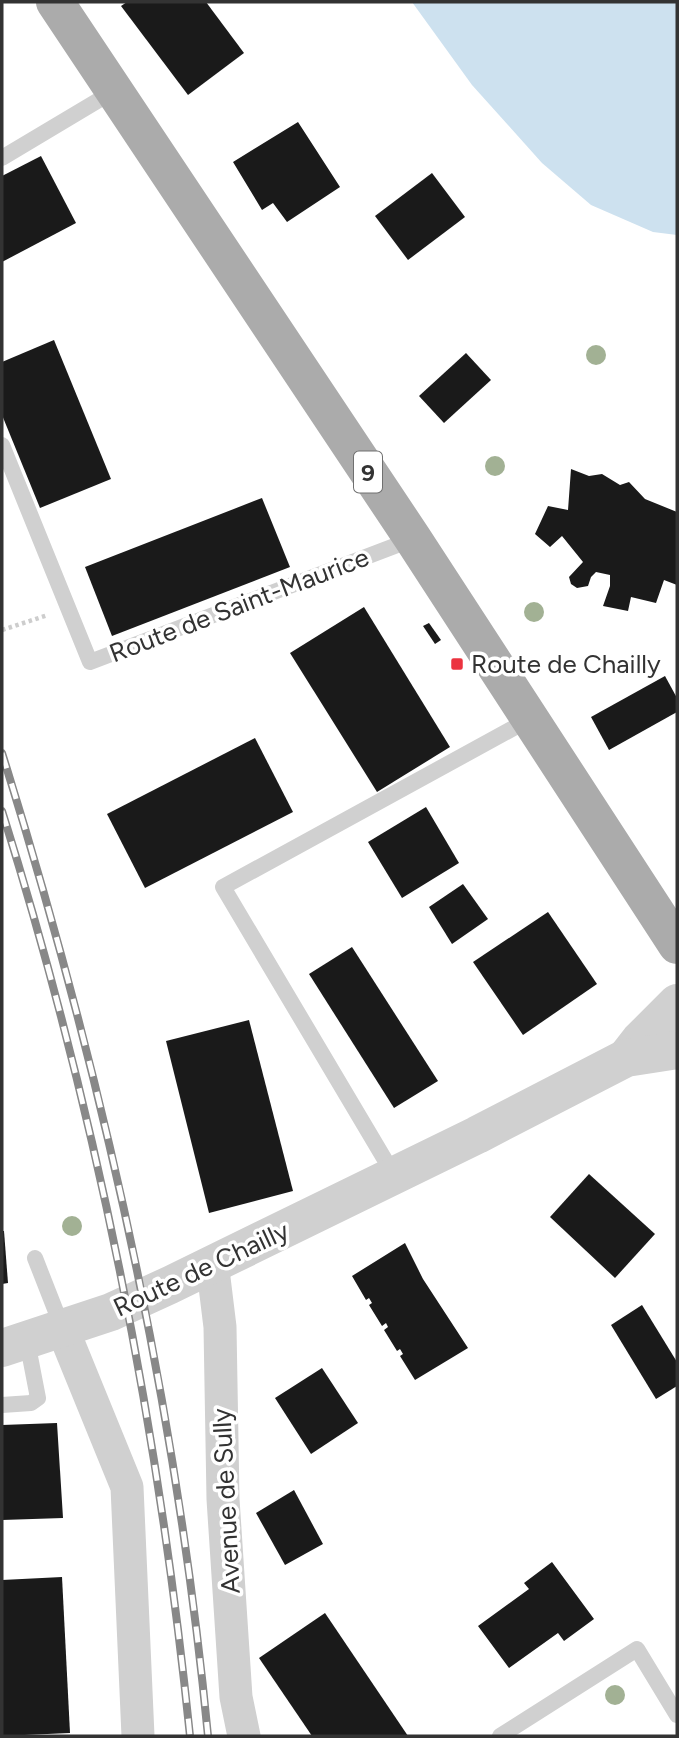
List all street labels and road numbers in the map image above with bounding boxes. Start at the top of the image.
road number: 9 [354,452,382,492]
street label: Route de Saint-Maurice [105,541,373,669]
street label: Route de Chailly [108,1214,294,1324]
street label: Avenue de Sully [205,1407,247,1595]

